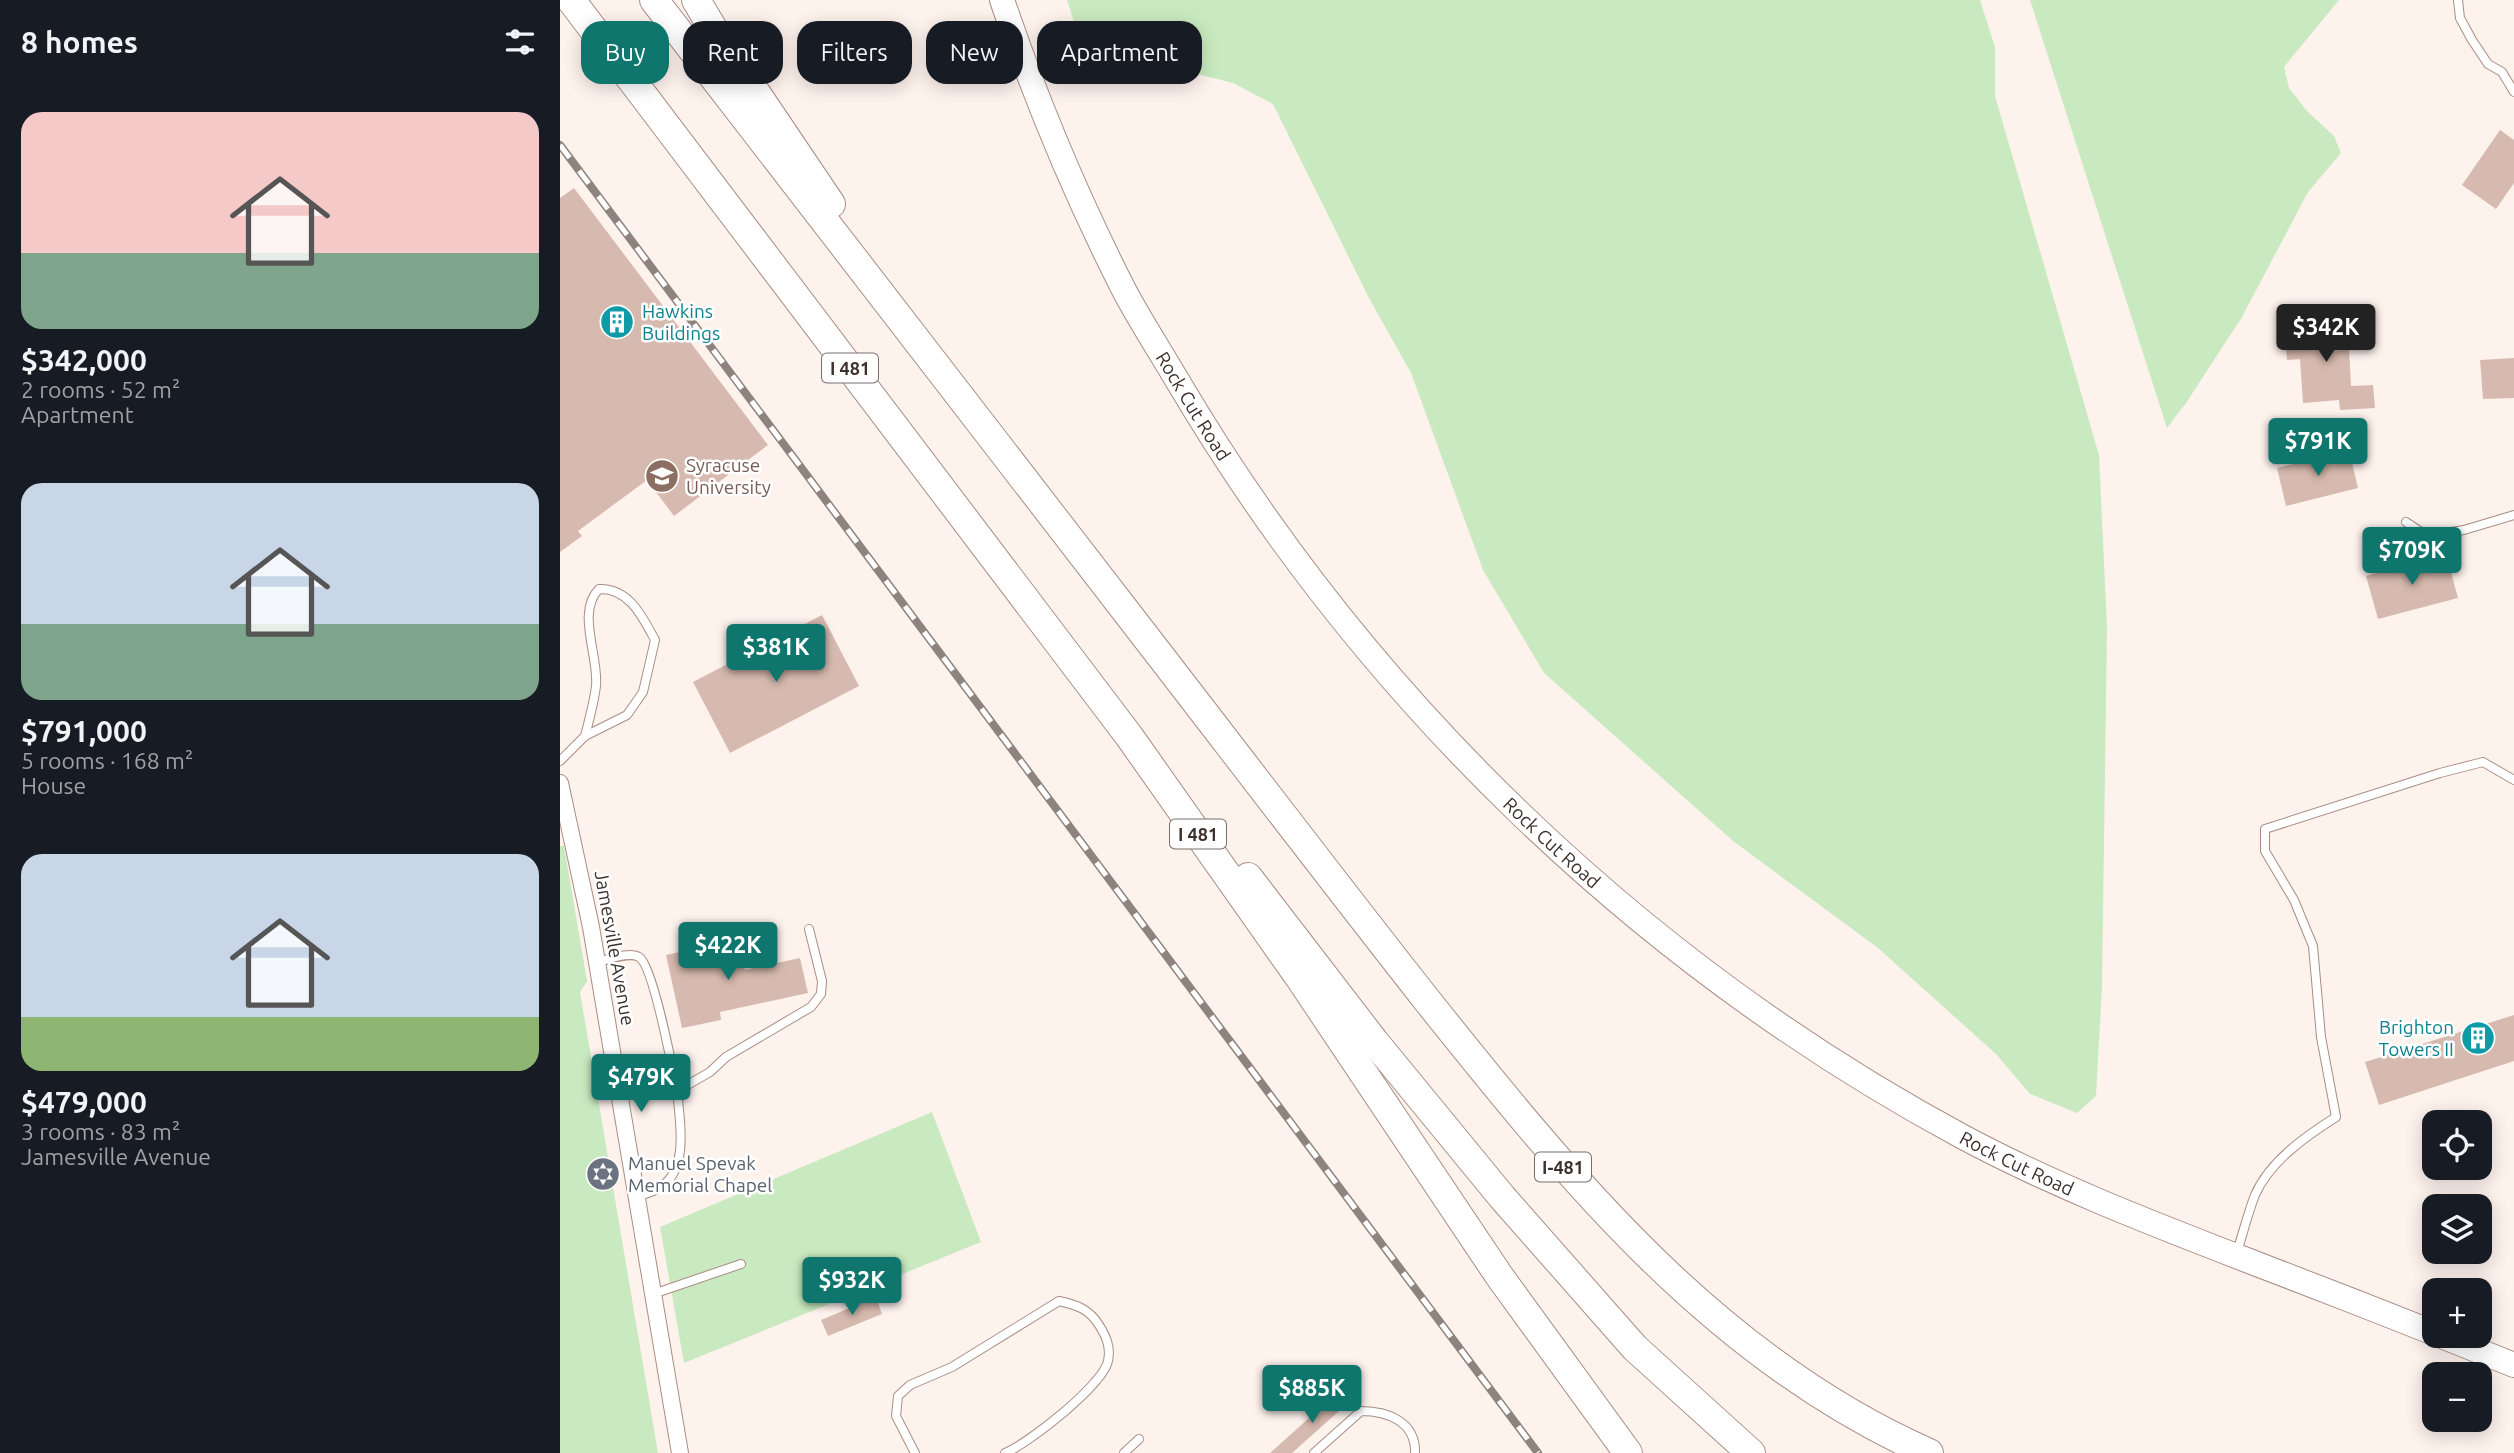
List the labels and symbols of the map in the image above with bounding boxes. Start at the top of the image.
place label: Hawkins Buildings [642,300,720,344]
building icon: Hawkins Buildings [598,303,636,341]
pin: $342K [2277,304,2375,364]
street label: Rock Cut Road [1152,348,1235,465]
road number: I 481 [822,354,878,382]
pin: $791K [2269,419,2367,478]
place label: Syracuse University [686,454,771,498]
school or university icon: Syracuse University [643,457,681,495]
pin: $709K [2363,528,2461,587]
pin: $381K [727,624,825,684]
street label: Rock Cut Road [1499,793,1605,893]
road number: I 481 [1170,820,1226,848]
street label: Jamesville Avenue [591,869,639,1027]
pin: $422K [679,922,777,982]
place label: Brighton Towers II [2379,1016,2454,1060]
building icon: Brighton Towers II [2459,1019,2497,1057]
pin: $479K [592,1054,690,1114]
street label: Rock Cut Road [1956,1126,2077,1200]
place label: Manuel Spevak Memorial Chapel [628,1152,772,1196]
road number: I-481 [1535,1152,1591,1182]
synagogue icon: Manuel Spevak Memorial Chapel [584,1155,622,1193]
pin: $932K [803,1258,901,1317]
pin: $885K [1263,1366,1361,1425]

